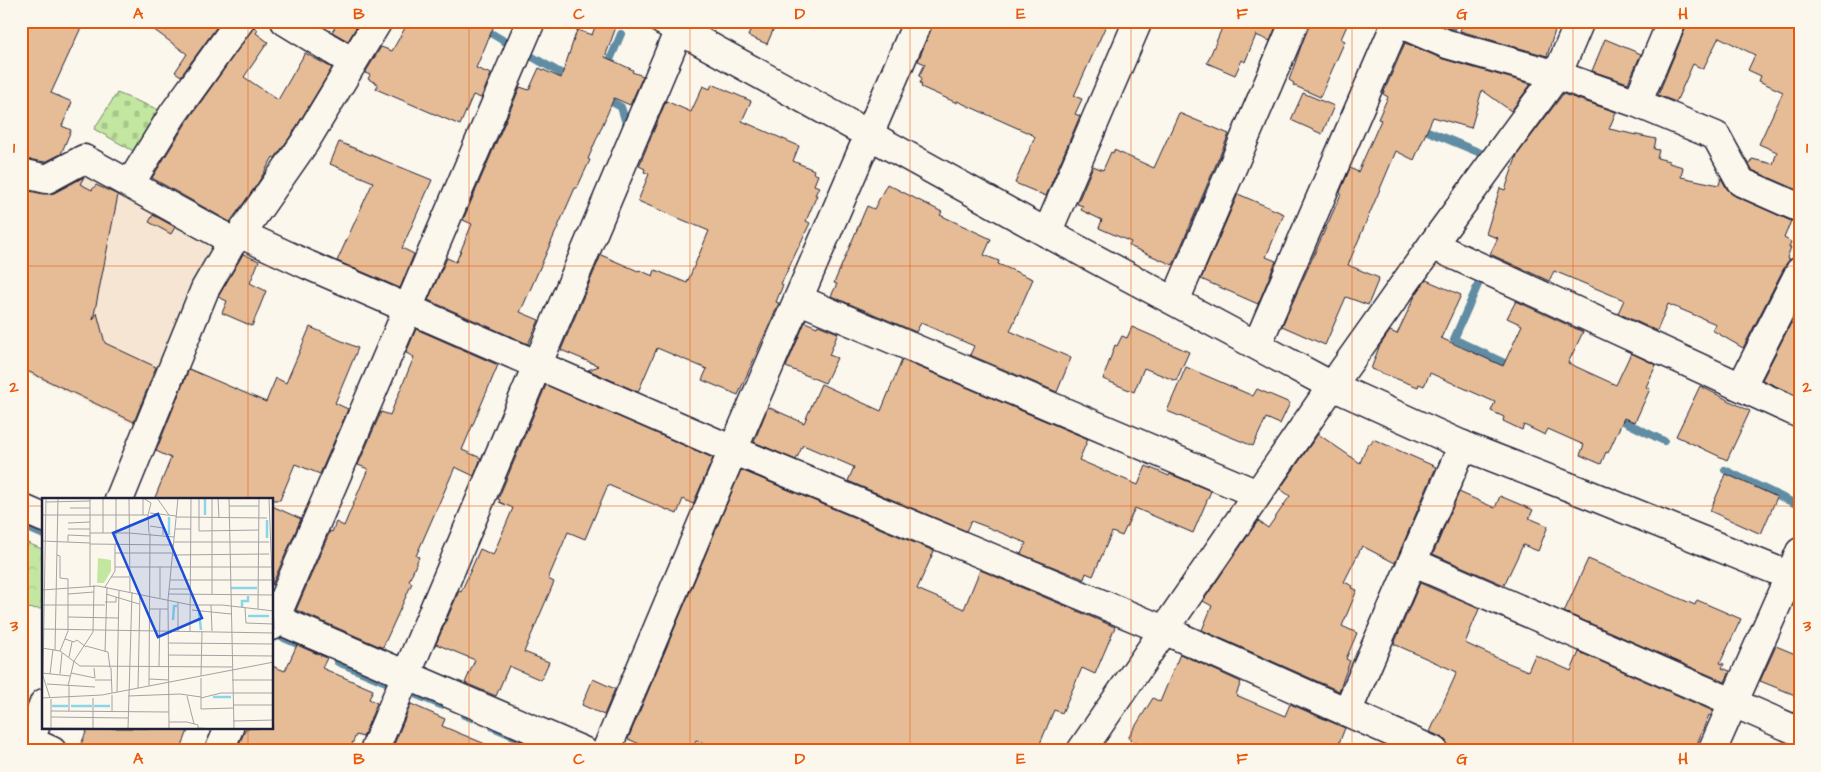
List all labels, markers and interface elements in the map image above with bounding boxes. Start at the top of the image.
text: A [133,3,144,25]
text: B [353,3,365,25]
text: C [573,3,585,25]
text: D [795,3,806,25]
text: E [1016,3,1026,25]
text: F [1236,3,1248,25]
text: G [1456,3,1468,25]
text: H [1678,3,1688,25]
text: 1 [13,137,16,159]
text: 1 [1806,137,1809,159]
text: 2 [8,376,19,398]
text: 2 [1801,376,1812,398]
inset map [42,498,274,730]
text: 3 [9,615,19,637]
text: 3 [1802,615,1812,637]
text: A [133,748,144,770]
text: B [353,748,365,770]
text: C [573,748,585,770]
text: D [795,748,806,770]
text: E [1016,748,1026,770]
text: F [1236,748,1248,770]
text: G [1456,748,1468,770]
text: H [1678,748,1688,770]

